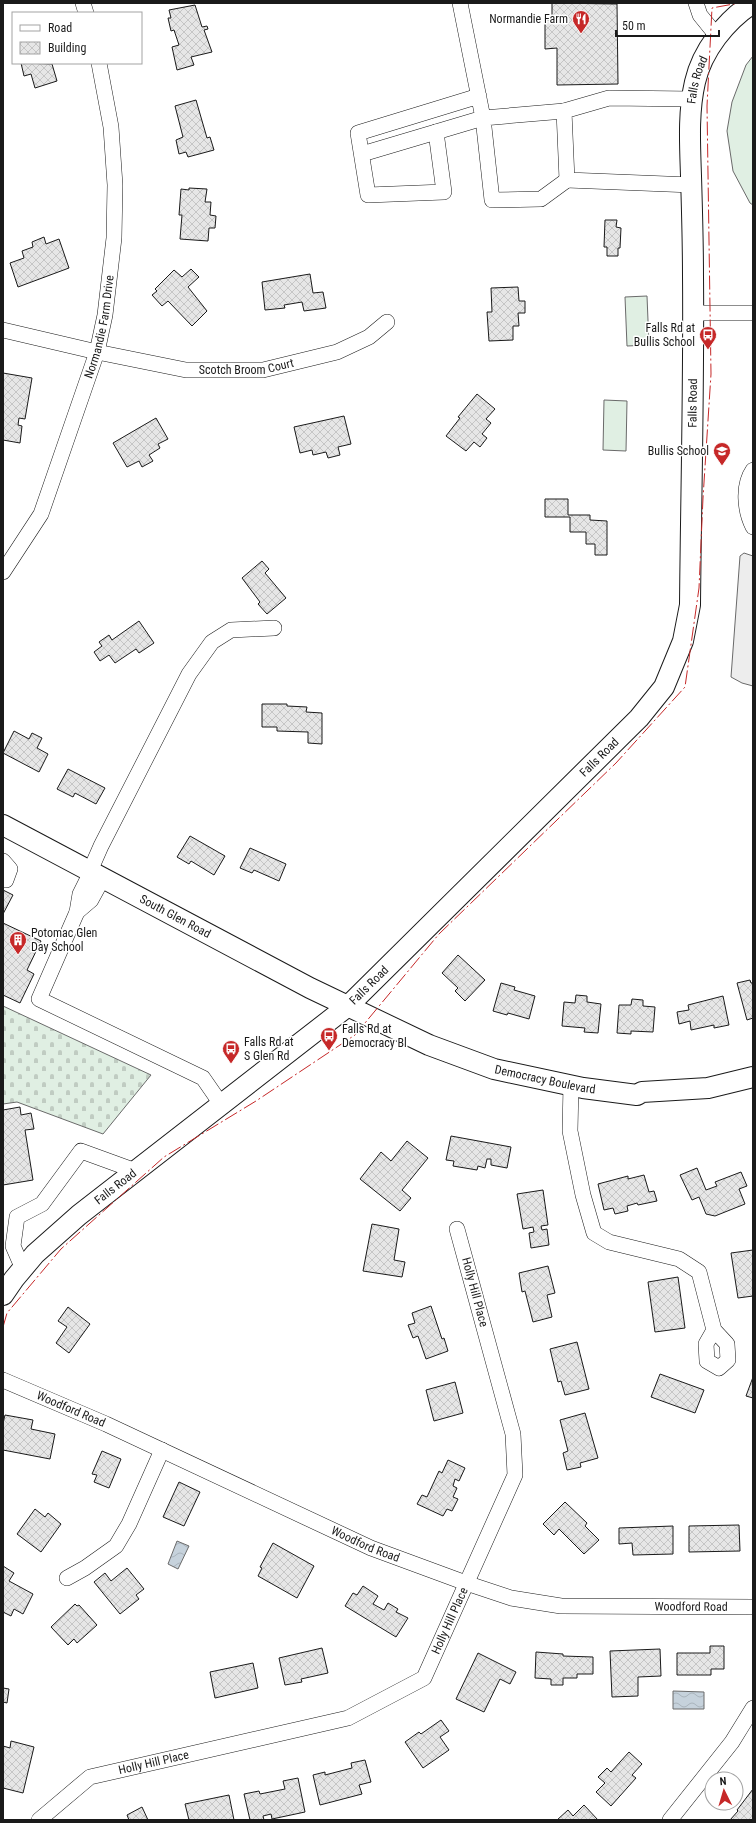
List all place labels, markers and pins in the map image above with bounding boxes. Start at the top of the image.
restaurant icon: Normandie Farm [571,9,591,34]
place label: Normandie Farm [489,12,568,26]
place label: Falls Rd at Bullis School [634,321,695,349]
bus stop icon: Falls Rd at Bullis School [698,325,718,350]
school or university icon: Bullis School [712,441,732,466]
place label: Bullis School [648,444,709,458]
place label: Potomac Glen Day School [31,926,98,954]
building icon: Potomac Glen Day School [8,930,28,955]
place label: Falls Rd at Democracy Bl [342,1022,407,1050]
bus stop icon: Falls Rd at Democracy Bl [319,1026,339,1051]
place label: Falls Rd at S Glen Rd [244,1035,294,1063]
bus stop icon: Falls Rd at S Glen Rd [221,1039,241,1064]

